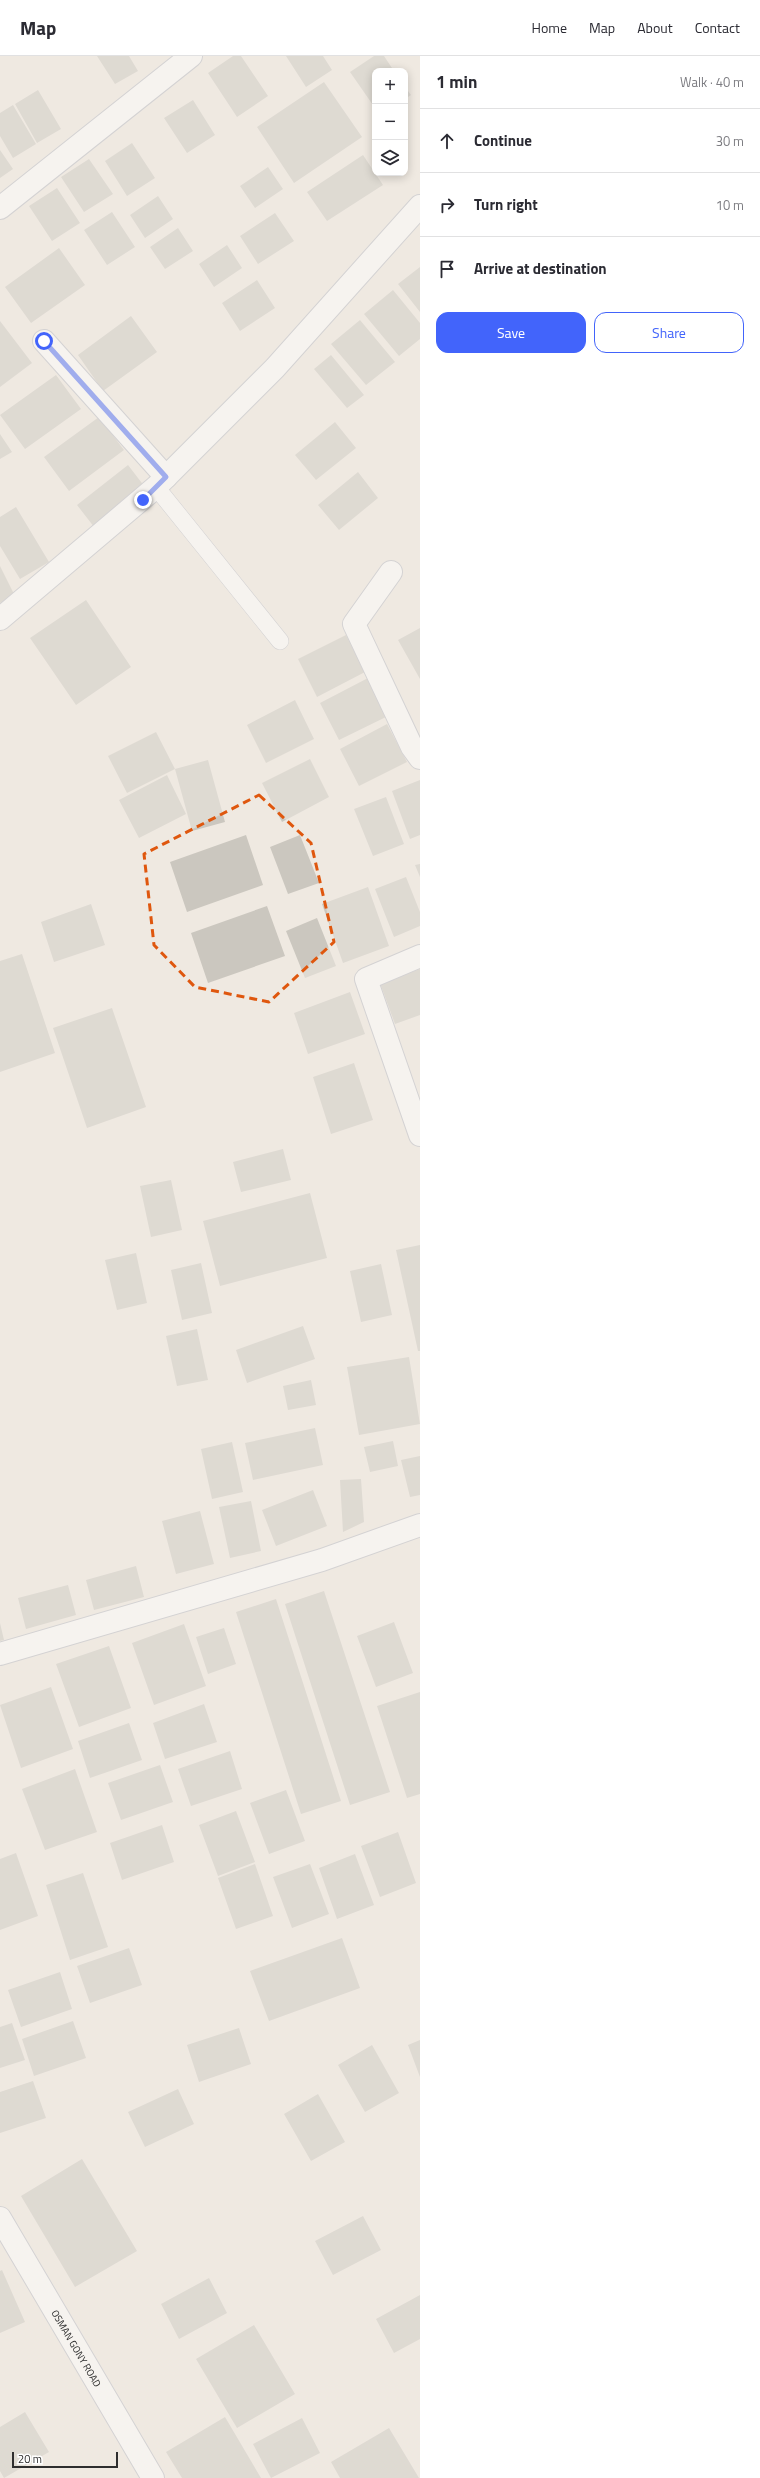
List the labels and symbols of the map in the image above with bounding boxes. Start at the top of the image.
route start [35,332,53,350]
route end [134,491,152,509]
street label: OSMAN GONY ROAD [48,2307,105,2390]
scale bar [12,2450,118,2469]

